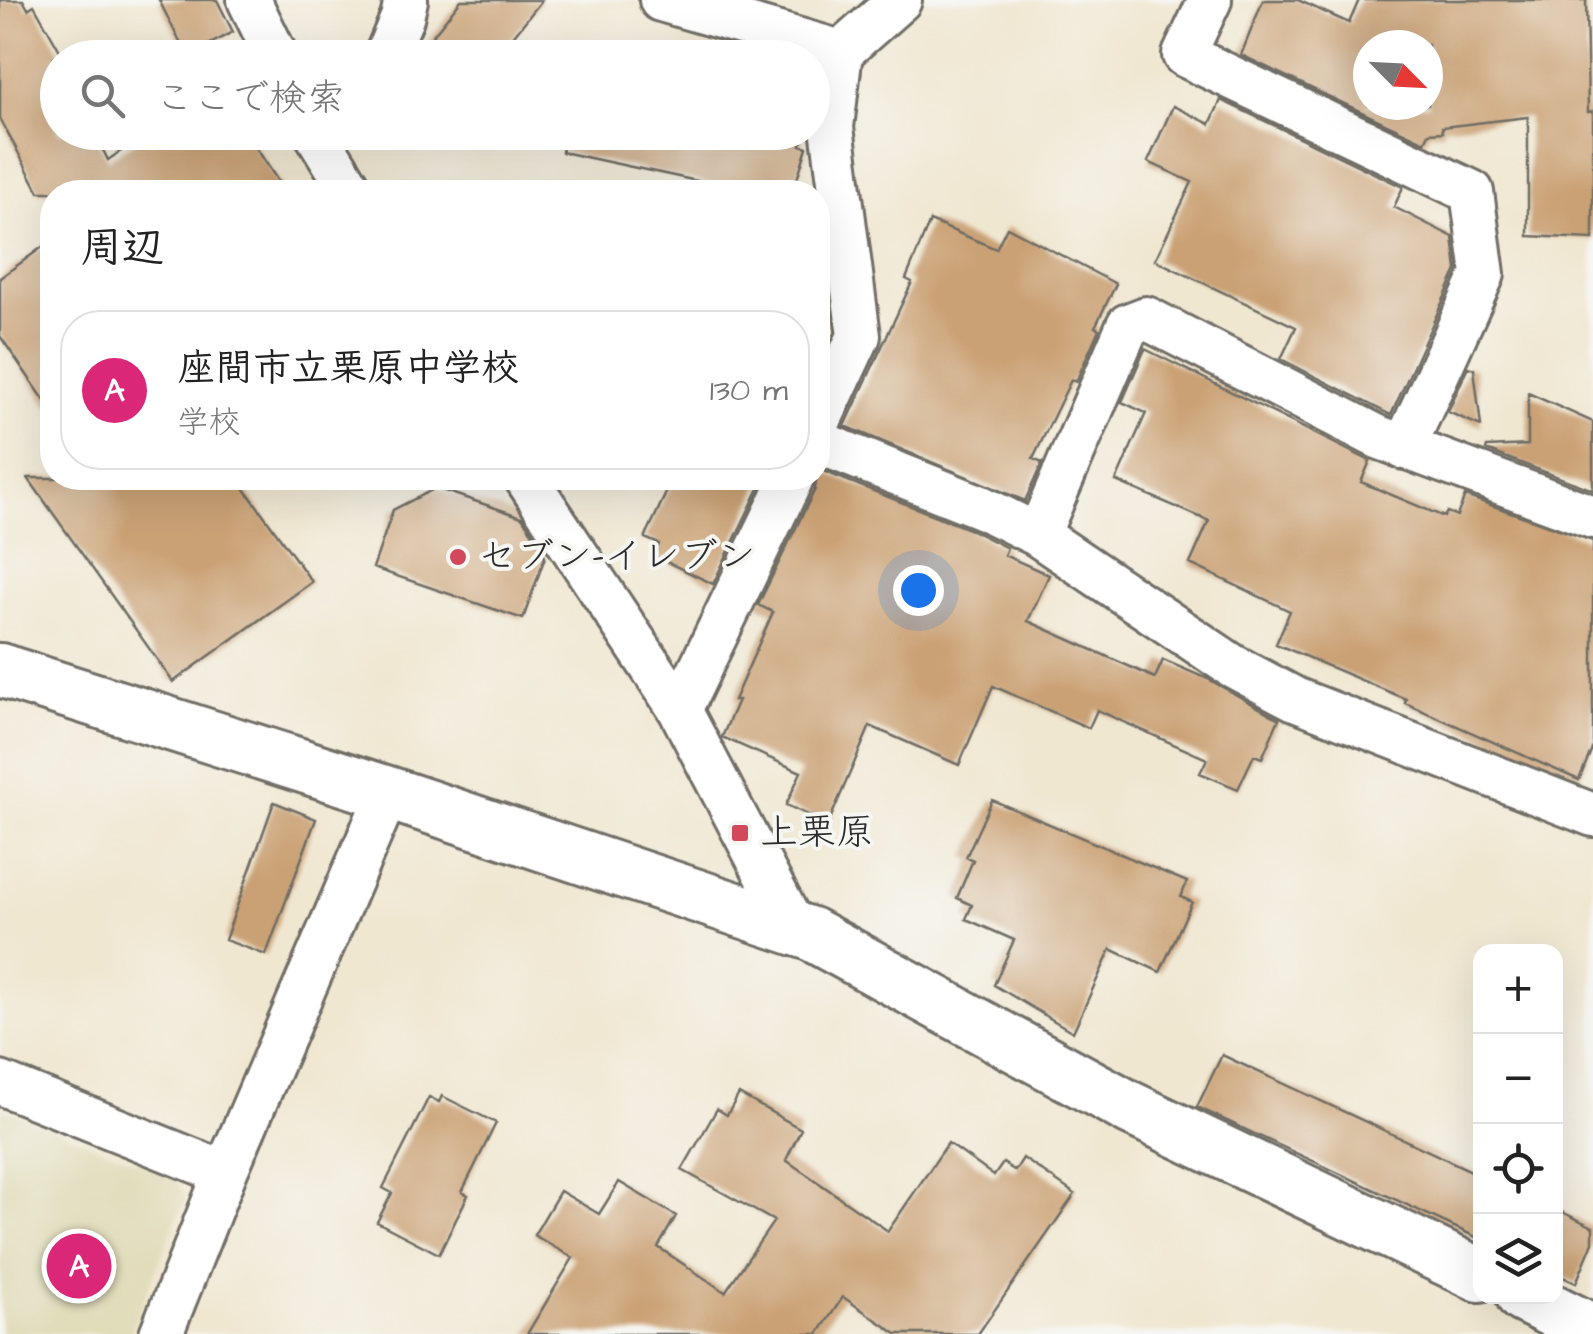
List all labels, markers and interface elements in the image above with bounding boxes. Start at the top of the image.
north arrow [1353,30,1443,120]
search box [40,40,830,150]
icon: search [75,68,130,123]
text: ここで検索 [155,73,345,125]
text: 周辺 [80,220,164,278]
text: 座間市立栗原中学校 [177,343,519,395]
text: A [104,368,125,413]
text: 130 m [710,368,788,413]
text: 学校 [177,400,241,445]
place label: セブン-イレブン [478,531,756,583]
marker: セブン-イレブン [447,546,469,568]
your location [893,565,944,616]
place label: 上栗原 [760,807,874,859]
marker: 上栗原 [729,822,751,844]
map controls [1473,944,1563,1304]
button: + [1473,944,1563,1034]
button: − [1473,1034,1563,1124]
button: locate [1473,1124,1563,1214]
button: layers [1473,1214,1563,1304]
pin: A [46,1228,112,1304]

